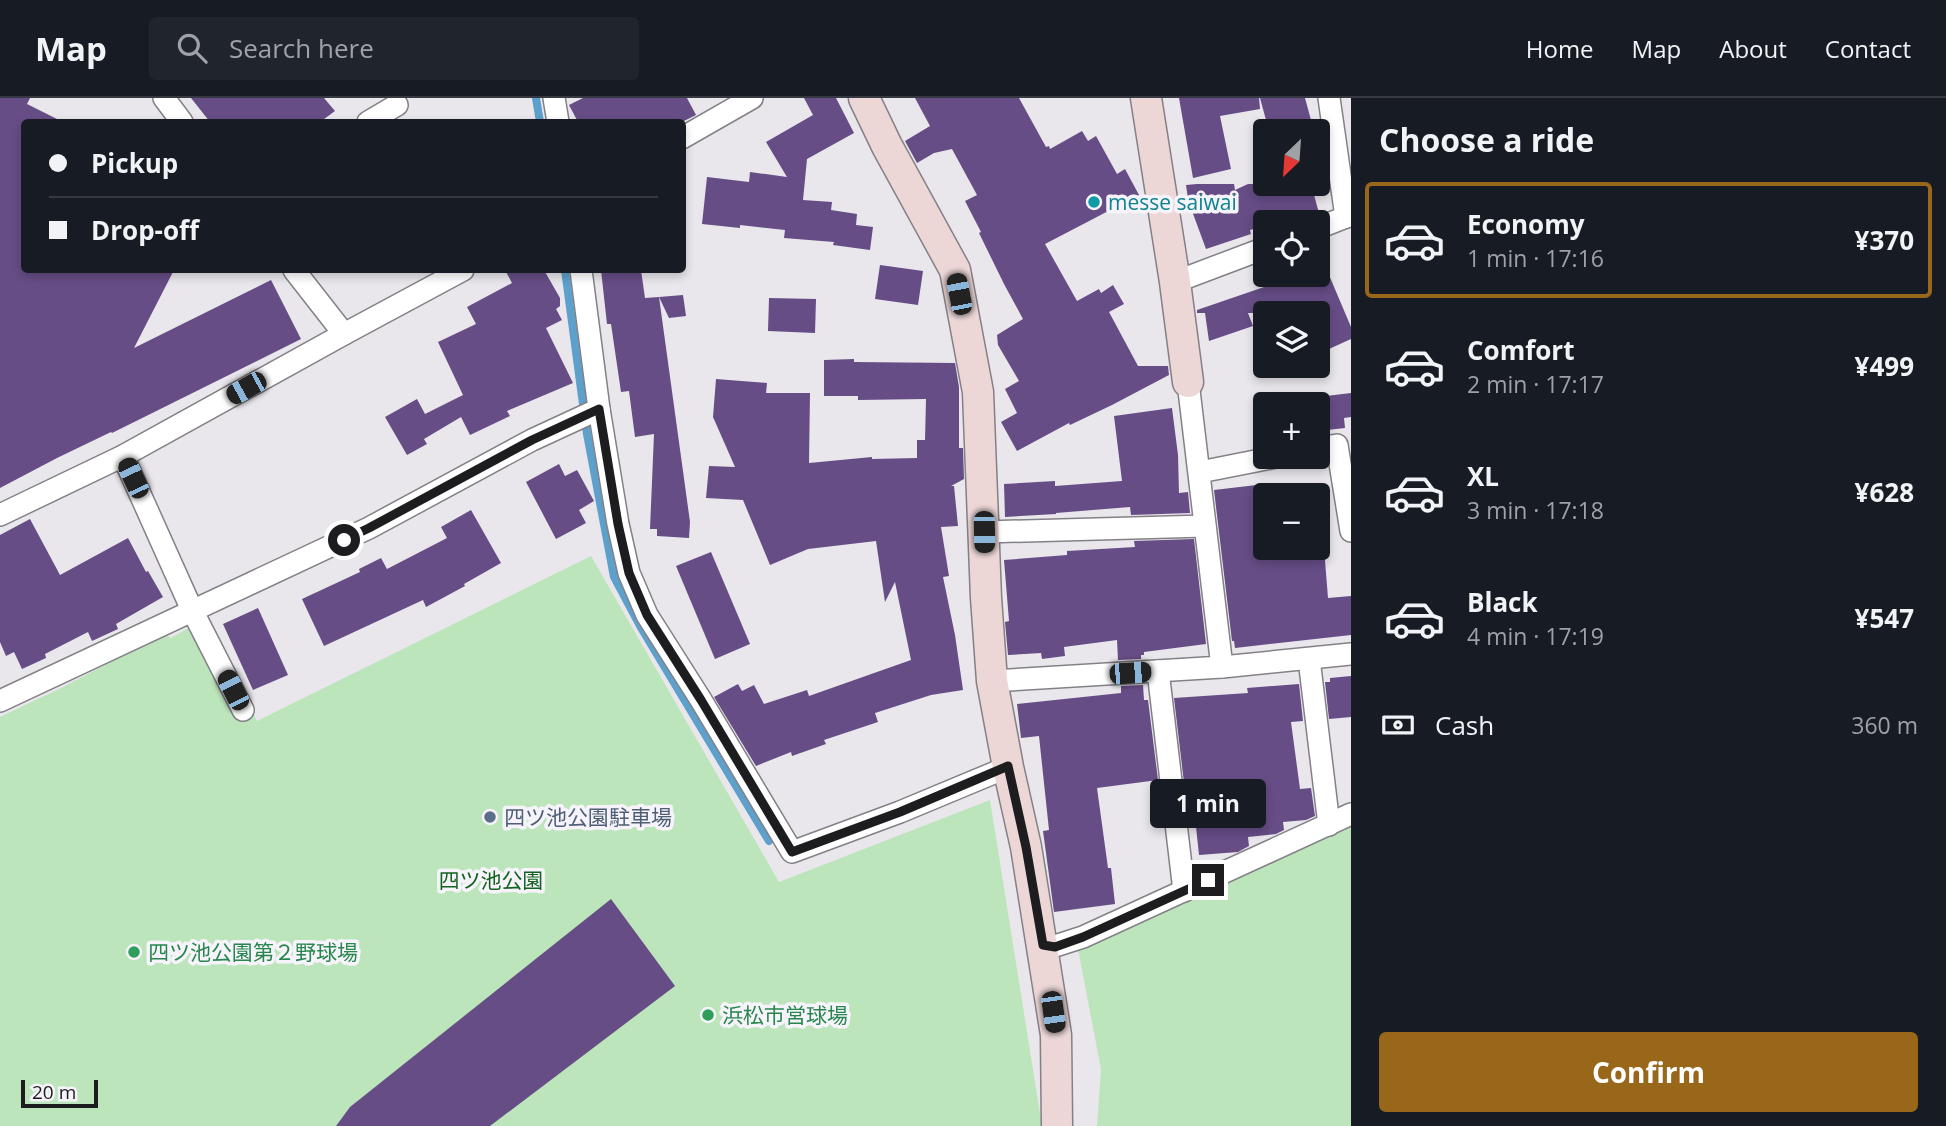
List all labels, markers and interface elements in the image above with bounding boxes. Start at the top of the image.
search box [149,17,639,80]
text: Map [35,26,107,71]
icon: search [173,29,211,67]
text: Search here [229,30,374,66]
text: Home [1526,32,1594,65]
text: Map [1632,32,1681,65]
text: About [1719,32,1787,65]
text: Contact [1825,32,1911,65]
text: Choose a ride [1379,118,1594,161]
north arrow [1253,119,1330,196]
map controls [1253,119,1330,560]
text: Pickup [91,145,178,181]
place label: messe saiwai [1108,188,1237,216]
marker: messe saiwai [1086,194,1102,210]
text: Economy [1467,206,1585,242]
icon: car [1383,209,1446,272]
button: locate [1253,210,1330,287]
text: Drop-off [91,212,199,248]
text: ¥370 [1855,222,1914,258]
text: 1 min · 17:16 [1467,242,1604,274]
car [945,271,974,317]
button: layers [1253,301,1330,378]
text: Comfort [1467,332,1574,368]
icon: car [1383,335,1446,398]
text: ¥499 [1855,348,1914,384]
text: 2 min · 17:17 [1467,368,1604,400]
car [223,369,270,407]
button: + [1253,392,1330,469]
car [115,455,152,501]
text: XL [1467,458,1499,494]
icon: car [1383,461,1446,524]
text: ¥628 [1855,474,1914,510]
button: − [1253,483,1330,560]
text: 3 min · 17:18 [1467,494,1604,526]
car [974,511,995,553]
route start [328,524,360,556]
text: Black [1467,584,1538,620]
icon: car [1383,587,1446,650]
text: ¥547 [1855,600,1914,636]
text: 4 min · 17:19 [1467,620,1604,652]
car [1109,661,1152,685]
car [215,667,252,713]
icon: cash [1379,706,1417,744]
text: Cash [1435,707,1494,743]
text: 360 m [1851,709,1918,741]
callout: 1 min [1150,778,1266,828]
text: 1 min [1176,787,1240,819]
place label: 四ツ池公園駐車場 [504,803,672,831]
marker: 四ツ池公園駐車場 [482,809,498,825]
route end [1192,864,1224,896]
park label: 四ツ池公園 [439,866,544,894]
place label: 四ツ池公園第２野球場 [148,938,358,966]
marker: 四ツ池公園第２野球場 [126,944,142,960]
car [1040,990,1067,1034]
place label: 浜松市営球場 [722,1001,848,1029]
marker: 浜松市営球場 [700,1007,716,1023]
button: Confirm [1379,1032,1918,1112]
scale bar [21,1077,98,1109]
text: 20 m [32,1079,76,1105]

